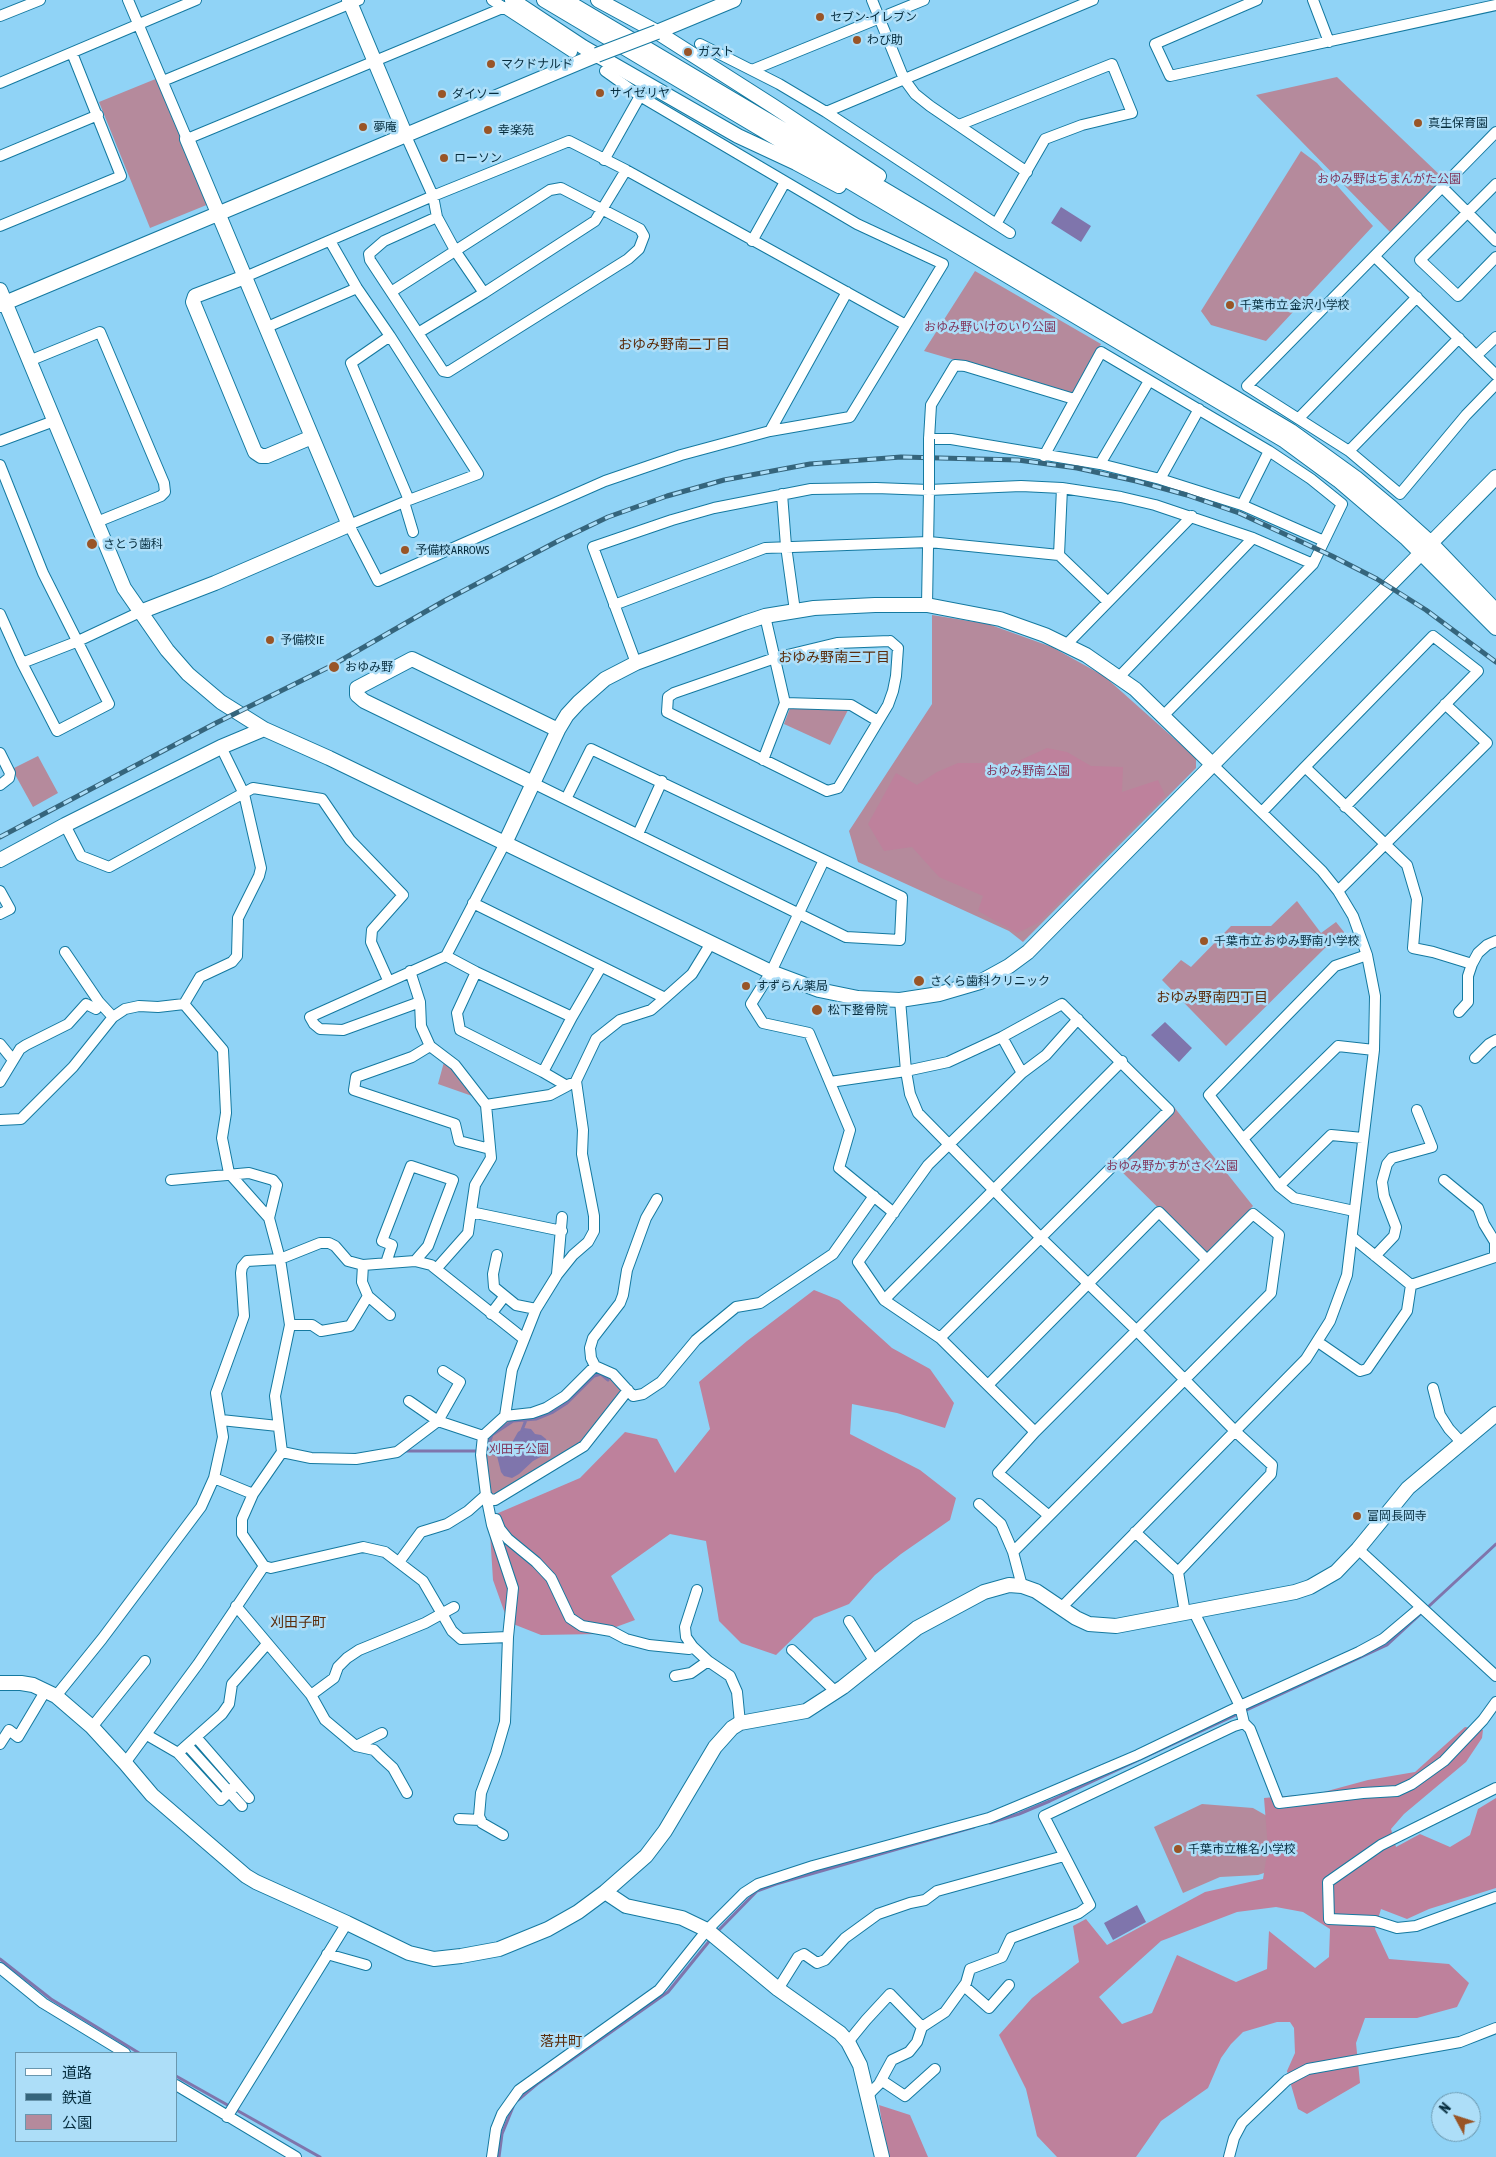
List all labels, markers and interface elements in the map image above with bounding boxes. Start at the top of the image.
place label: セブン-イレブン [830,10,917,24]
marker: セブン-イレブン [814,11,826,23]
place label: わび助 [867,33,903,47]
marker: わび助 [851,34,863,46]
place label: ガスト [698,45,734,59]
marker: ガスト [682,46,694,58]
place label: マクドナルド [501,57,573,71]
marker: マクドナルド [485,58,497,70]
place label: サイゼリヤ [610,86,670,100]
place label: ダイソー [452,87,500,101]
marker: サイゼリヤ [594,87,606,99]
marker: ダイソー [436,88,448,100]
place label: 真生保育園 [1428,116,1488,130]
marker: 真生保育園 [1412,117,1424,129]
place label: 夢庵 [373,120,397,134]
marker: 夢庵 [357,121,369,133]
place label: 幸楽苑 [498,123,534,137]
marker: 幸楽苑 [482,124,494,136]
place label: ローソン [454,151,502,165]
marker: ローソン [438,152,450,164]
park label: おゆみ野はちまんがた公園 [1317,172,1461,186]
place label: 千葉市立 金沢小学校 [1240,298,1350,312]
marker: 千葉市立 金沢小学校 [1224,299,1236,311]
park label: おゆみ野いけのいり公園 [924,320,1056,334]
district label: おゆみ野南二丁目 [618,337,730,353]
marker: さとう歯科 [85,537,99,551]
place label: さとう歯科 [103,537,163,551]
place label: 予備校ARROWS [415,543,489,557]
marker: 予備校ARROWS [399,544,411,556]
place label: 予備校IE [280,633,324,647]
marker: 予備校IE [264,634,276,646]
district label: おゆみ野南三丁目 [778,650,890,666]
marker: おゆみ野 [327,660,341,674]
place label: おゆみ野 [345,660,393,674]
park label: おゆみ野南公園 [986,764,1070,778]
place label: 千葉市立 おゆみ野南小学校 [1214,934,1360,948]
marker: 千葉市立 おゆみ野南小学校 [1198,935,1210,947]
marker: さくら歯科クリニック [912,974,926,988]
place label: さくら歯科クリニック [930,974,1050,988]
place label: すずらん薬局 [756,979,828,993]
marker: すずらん薬局 [740,980,752,992]
district label: おゆみ野南四丁目 [1156,990,1268,1006]
marker: 松下整骨院 [810,1003,824,1017]
place label: 松下整骨院 [828,1003,888,1017]
park label: おゆみ野かすがさく公園 [1106,1159,1238,1173]
park label: 刈田子公園 [489,1442,549,1456]
place label: 富岡長岡寺 [1367,1509,1427,1523]
marker: 富岡長岡寺 [1351,1510,1363,1522]
district label: 刈田子町 [270,1615,326,1631]
place label: 千葉市立椎名小学校 [1188,1842,1296,1856]
marker: 千葉市立椎名小学校 [1172,1843,1184,1855]
district label: 落井町 [540,2034,582,2050]
legend [15,2052,178,2142]
text: 道路 [62,2064,92,2081]
text: 鉄道 [62,2089,92,2106]
north arrow [1431,2092,1481,2142]
text: N [1436,2100,1454,2116]
text: 公園 [62,2114,92,2131]

